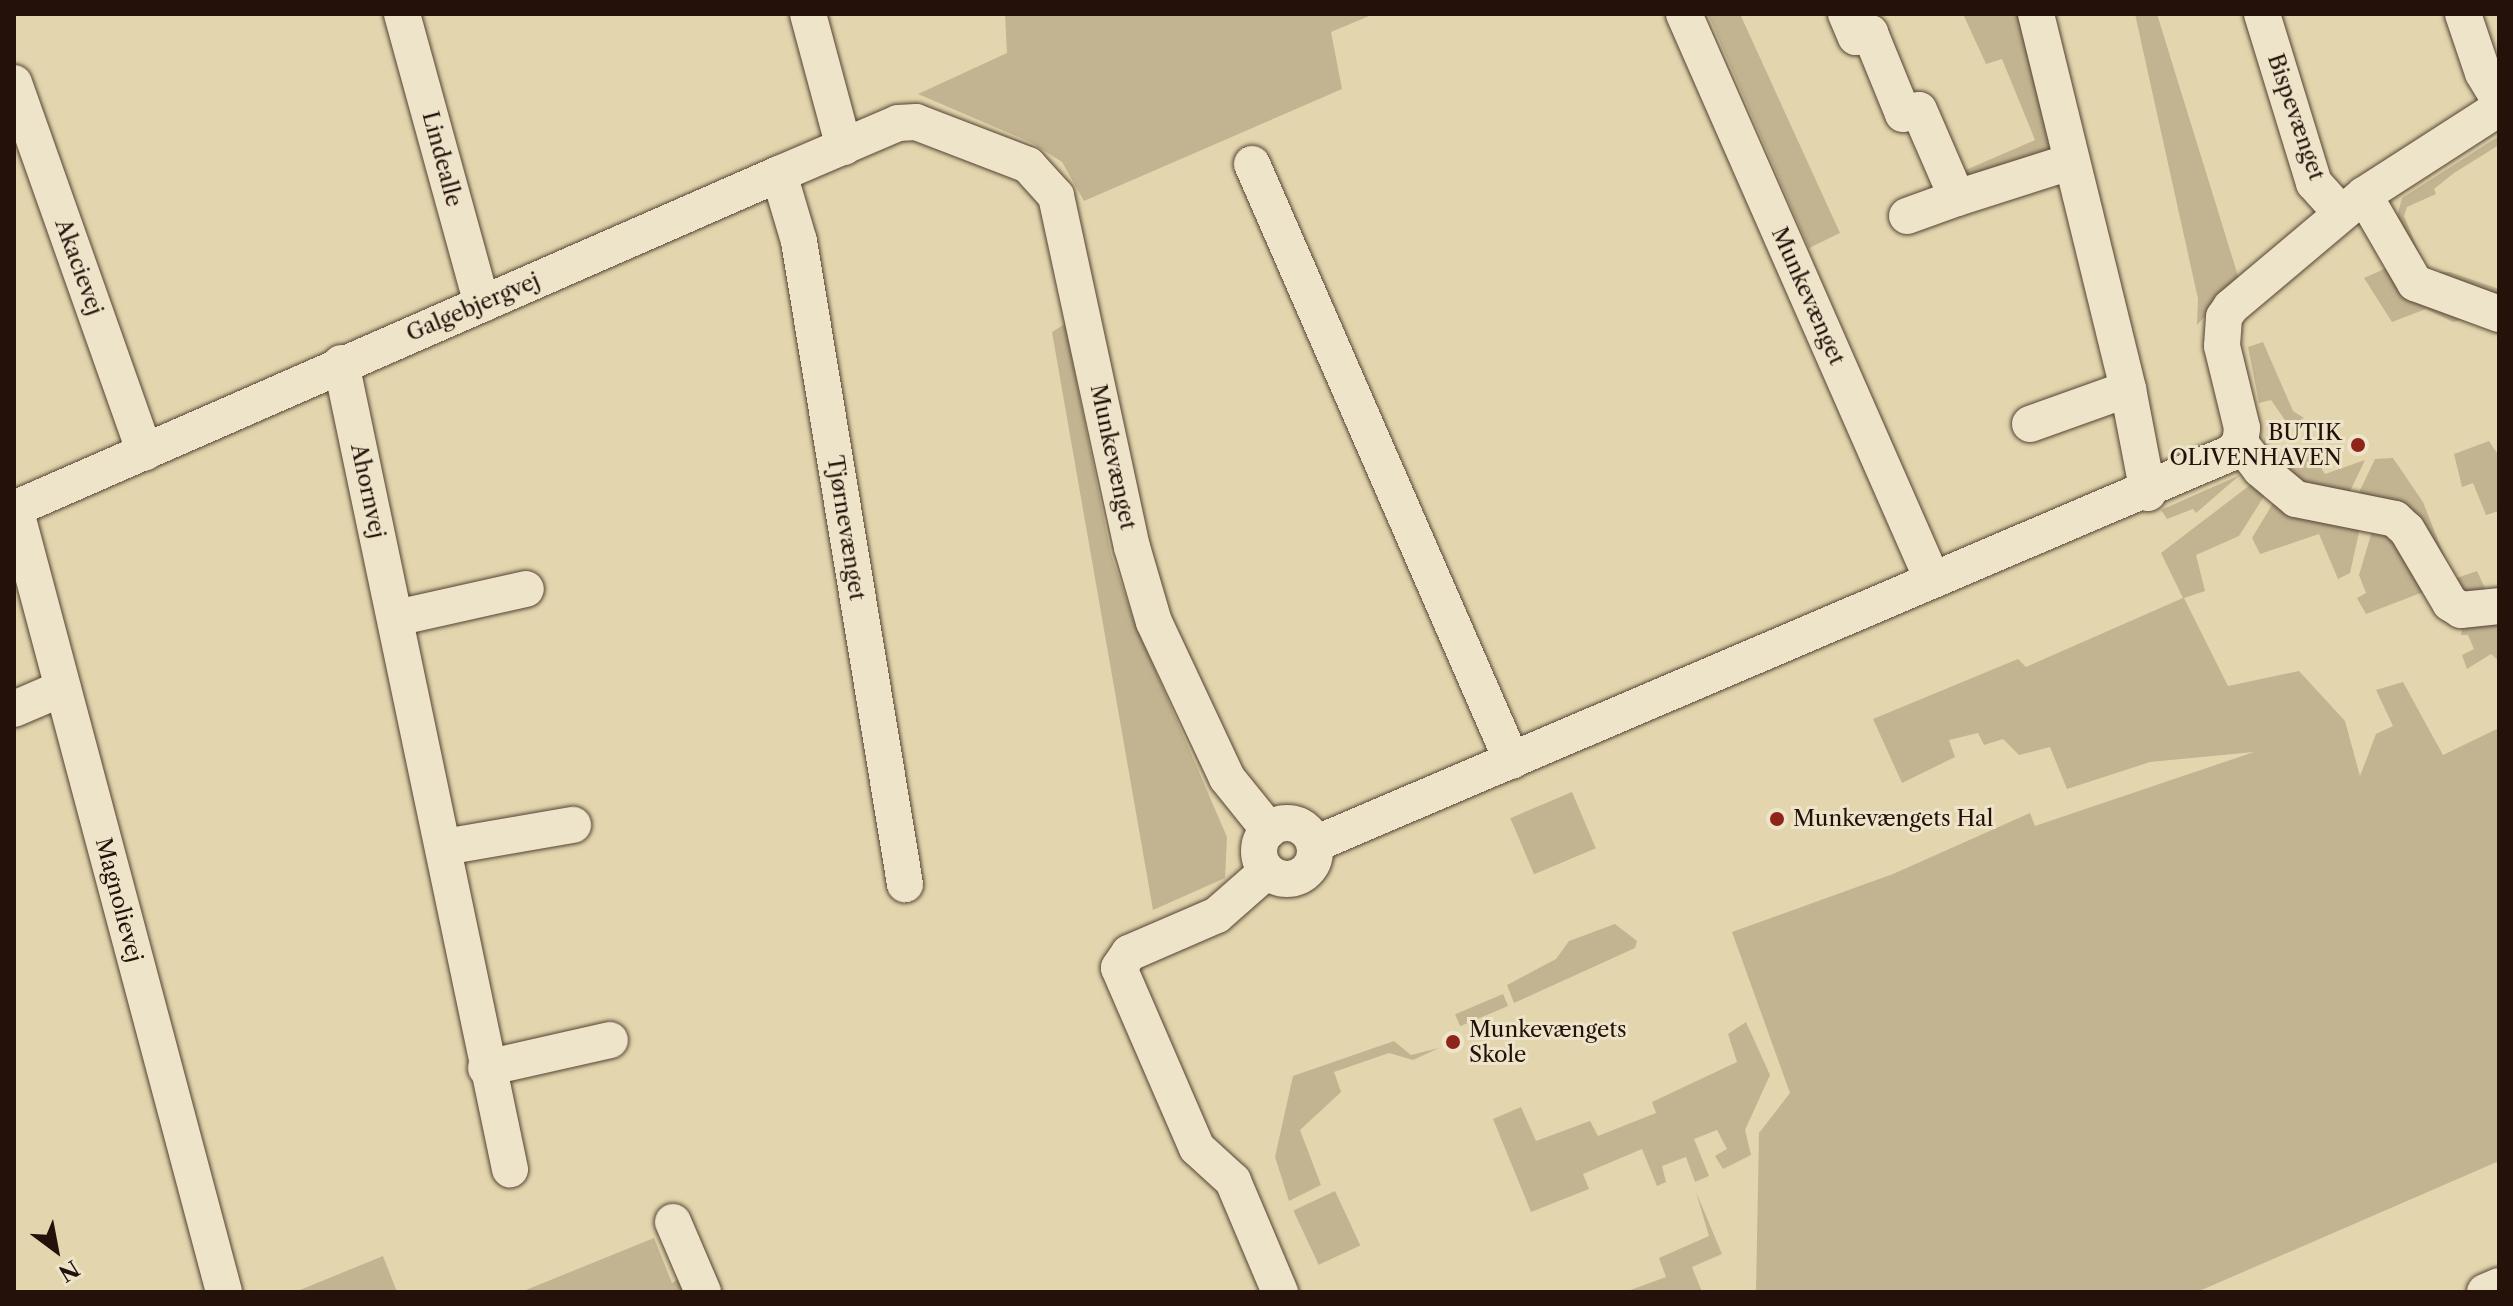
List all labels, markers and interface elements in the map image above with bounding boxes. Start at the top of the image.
street label: Bispevænget [2262,50,2330,184]
street label: Lindealle [417,108,467,210]
street label: Akacievej [49,215,109,319]
street label: Munkevænget [1766,223,1850,369]
street label: Galgebjergvej [402,267,544,347]
street label: Munkevænget [1085,382,1141,532]
place label: BUTIK OLIVENHAVEN [2169,419,2342,470]
marker: BUTIK OLIVENHAVEN [2349,436,2367,454]
street label: Ahornvej [345,441,391,541]
street label: Tjørnevænget [822,454,870,602]
place label: Munkevængets Hal [1793,806,1993,832]
marker: Munkevængets Hal [1768,810,1786,828]
street label: Magnolievej [90,835,148,965]
place label: Munkevængets Skole [1469,1016,1627,1068]
marker: Munkevængets Skole [1444,1033,1462,1051]
north arrow [16,1210,96,1290]
text: N [54,1254,84,1287]

